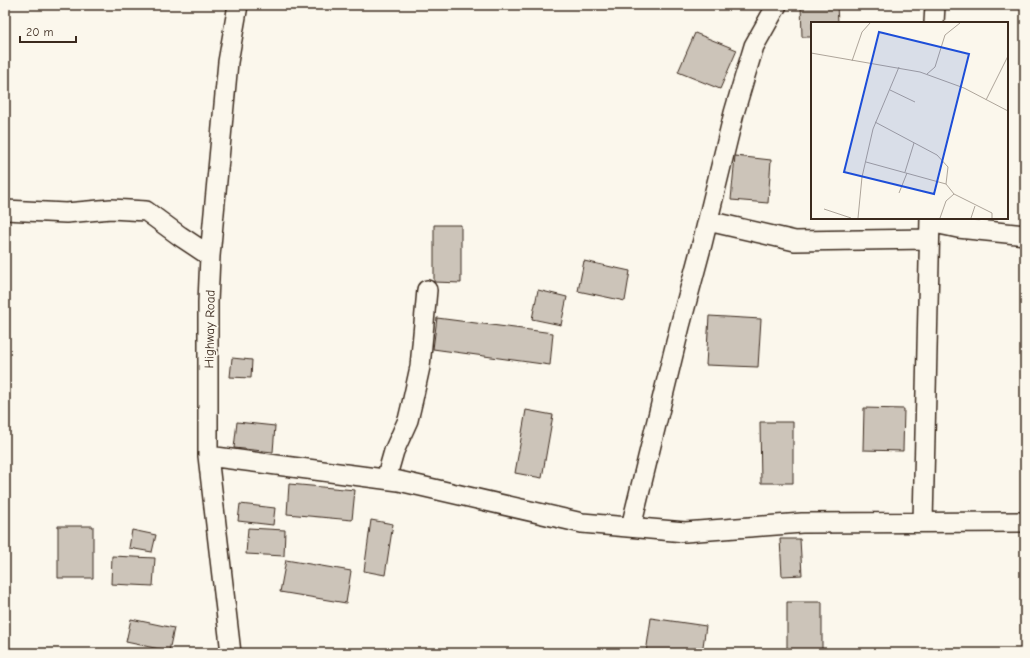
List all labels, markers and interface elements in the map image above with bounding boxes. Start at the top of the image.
scale bar [20,18,76,44]
inset map [811,22,1008,219]
text: 20 m [26,25,54,39]
street label: Highway Road [201,290,218,368]

